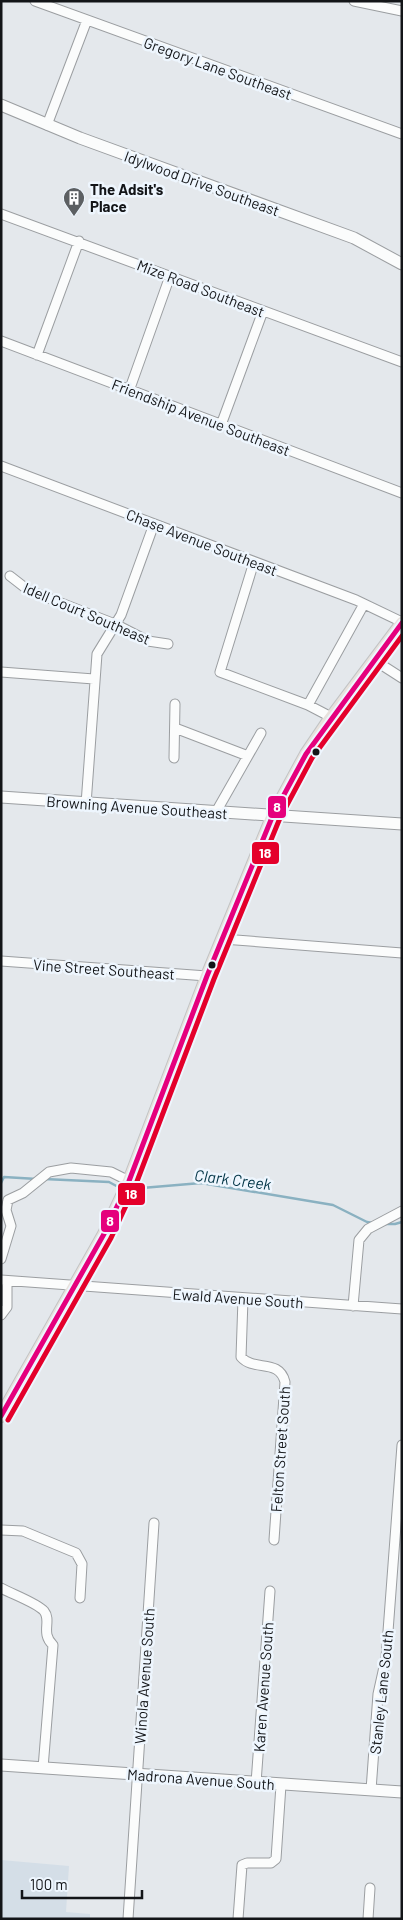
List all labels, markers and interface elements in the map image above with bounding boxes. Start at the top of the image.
street label: Gregory Lane Southeast [141,33,295,103]
street label: Idylwood Drive Southeast [122,147,282,219]
place label: The Adsit's Place [90,180,164,215]
building icon: The Adsit's Place [62,186,86,217]
street label: Mize Road Southeast [135,255,267,321]
street label: Friendship Avenue Southeast [109,375,293,459]
street label: Chase Avenue Southeast [124,505,280,579]
street label: Idell Court Southeast [21,578,153,648]
unlabelled marker [311,747,321,757]
street label: Browning Avenue Southeast [46,792,228,822]
line badge: 8 [267,795,287,819]
text: 8 [273,798,281,815]
line badge: 18 [251,841,280,865]
text: 18 [259,844,272,861]
street label: Vine Street Southeast [32,955,176,983]
unlabelled marker [207,960,217,970]
water label: Clark Creek [193,1165,273,1193]
line badge: 18 [117,1182,146,1206]
text: 18 [125,1185,138,1202]
line badge: 8 [100,1209,120,1233]
text: 8 [106,1212,114,1229]
street label: Ewald Avenue South [172,1284,304,1312]
street label: Felton Street South [267,1385,293,1513]
street label: Winola Avenue South [130,1607,158,1745]
street label: Karen Avenue South [249,1621,277,1753]
street label: Stanley Lane South [366,1629,396,1755]
street label: Madrona Avenue South [127,1765,275,1793]
scale bar [22,1868,142,1900]
text: 100 m [30,1875,68,1893]

